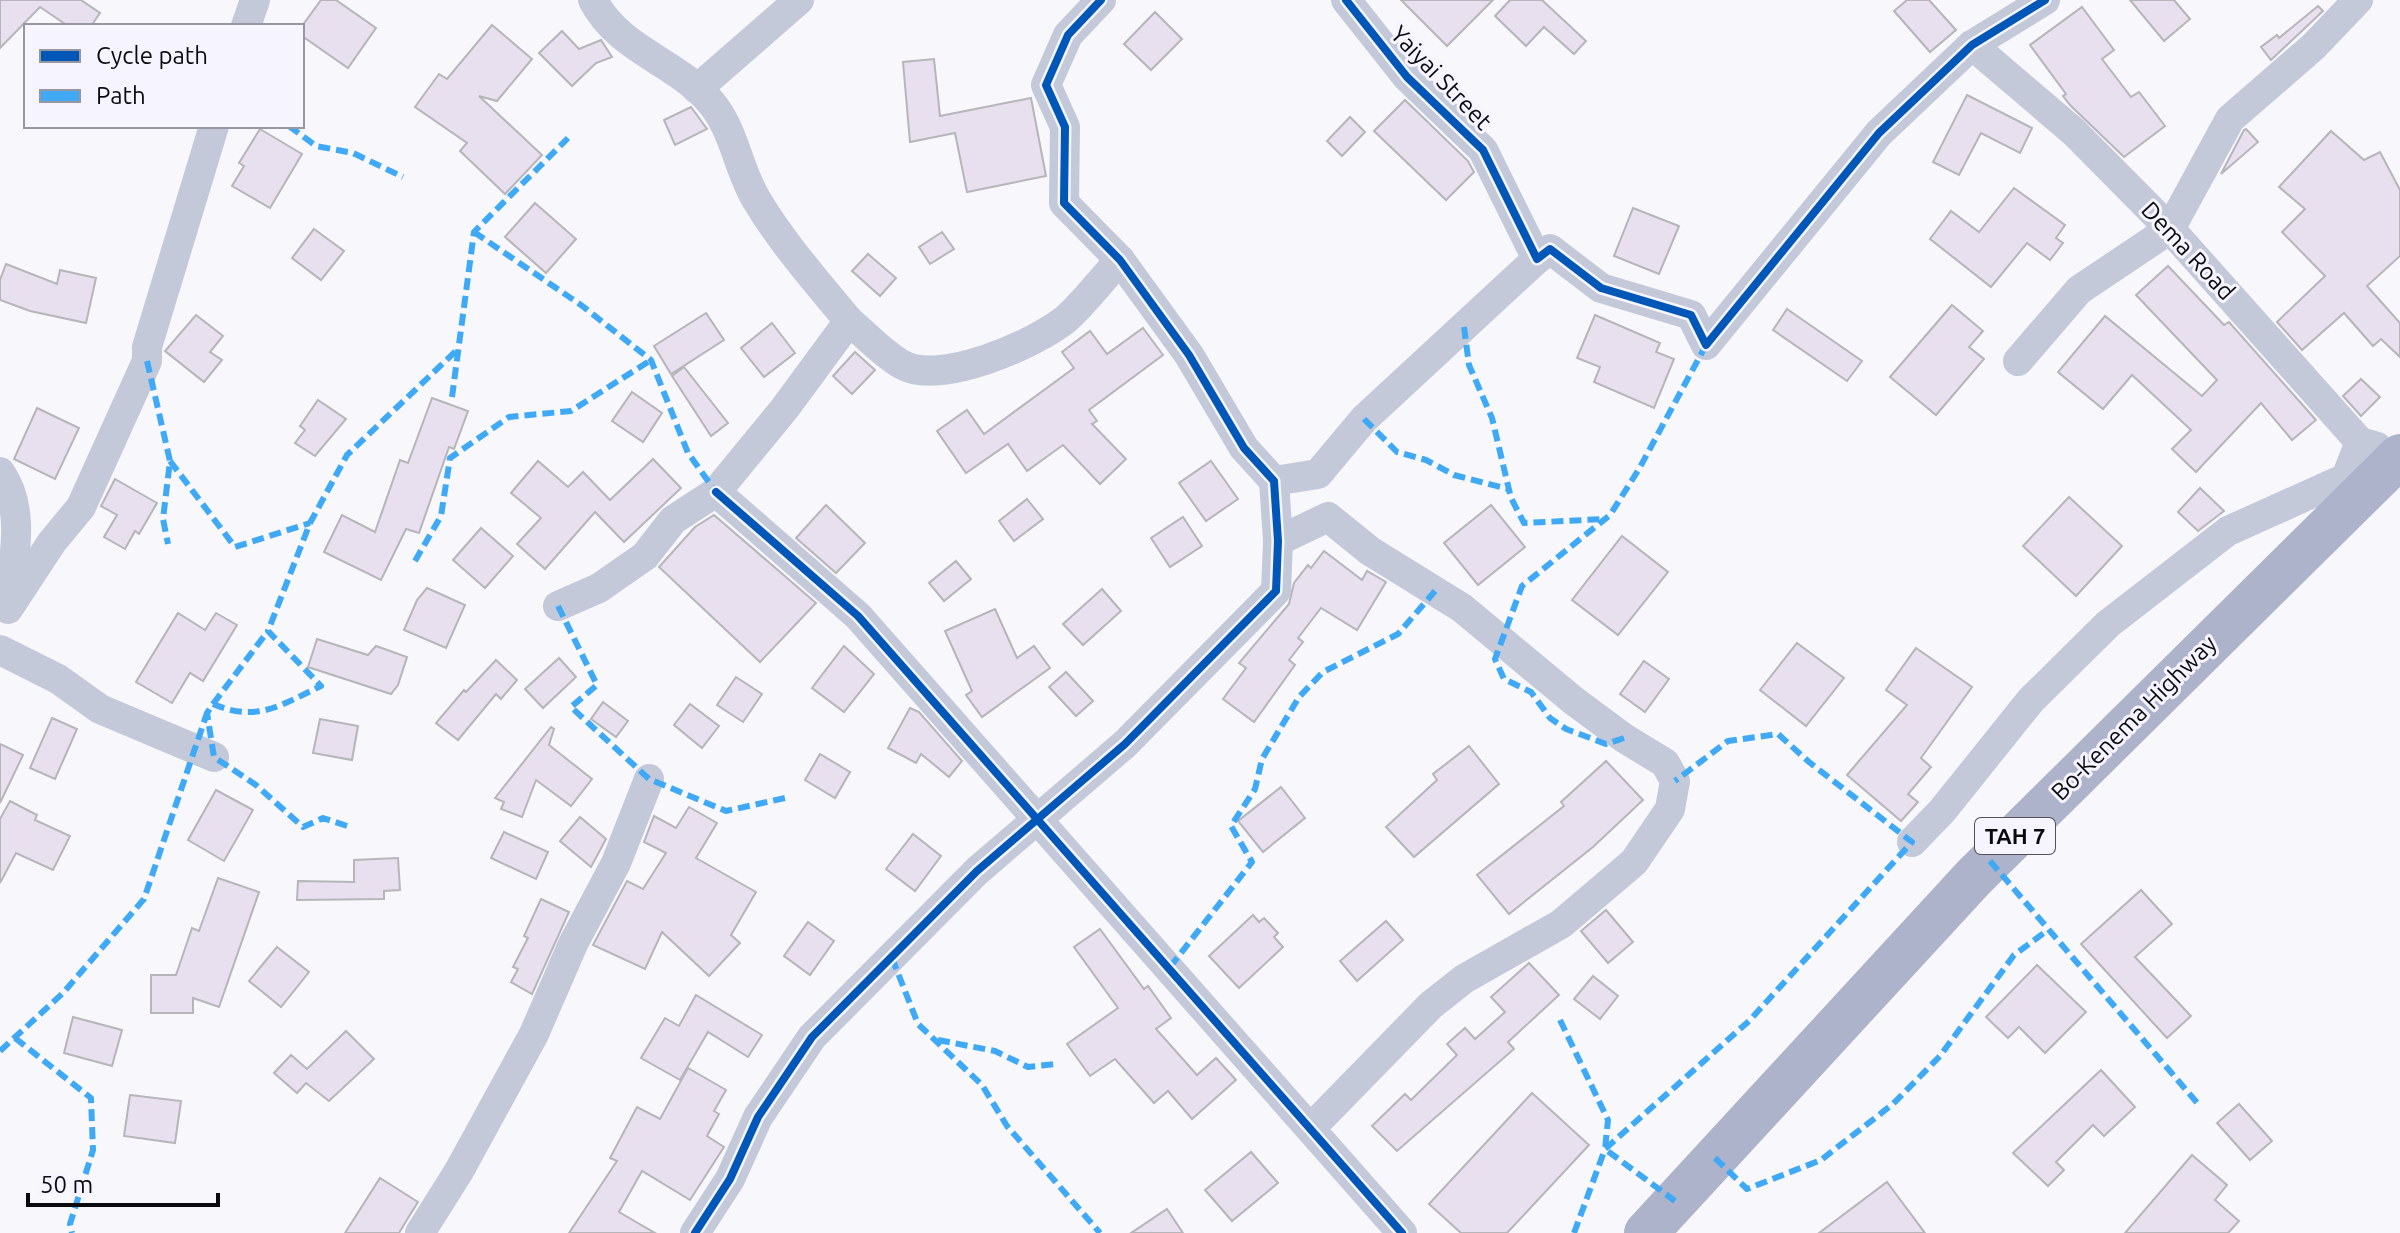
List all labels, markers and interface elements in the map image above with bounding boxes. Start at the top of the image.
street label: Yaiyai Street [1385,20,1498,135]
legend [24,24,304,128]
text: Cycle path [96,42,208,69]
text: Path [96,82,146,109]
street label: Dema Road [2136,196,2241,305]
street label: Bo-Kenema Highway [2046,629,2222,806]
road number: TAH 7 [1975,818,2055,854]
scale bar [28,1157,218,1207]
text: 50 m [40,1171,93,1198]

